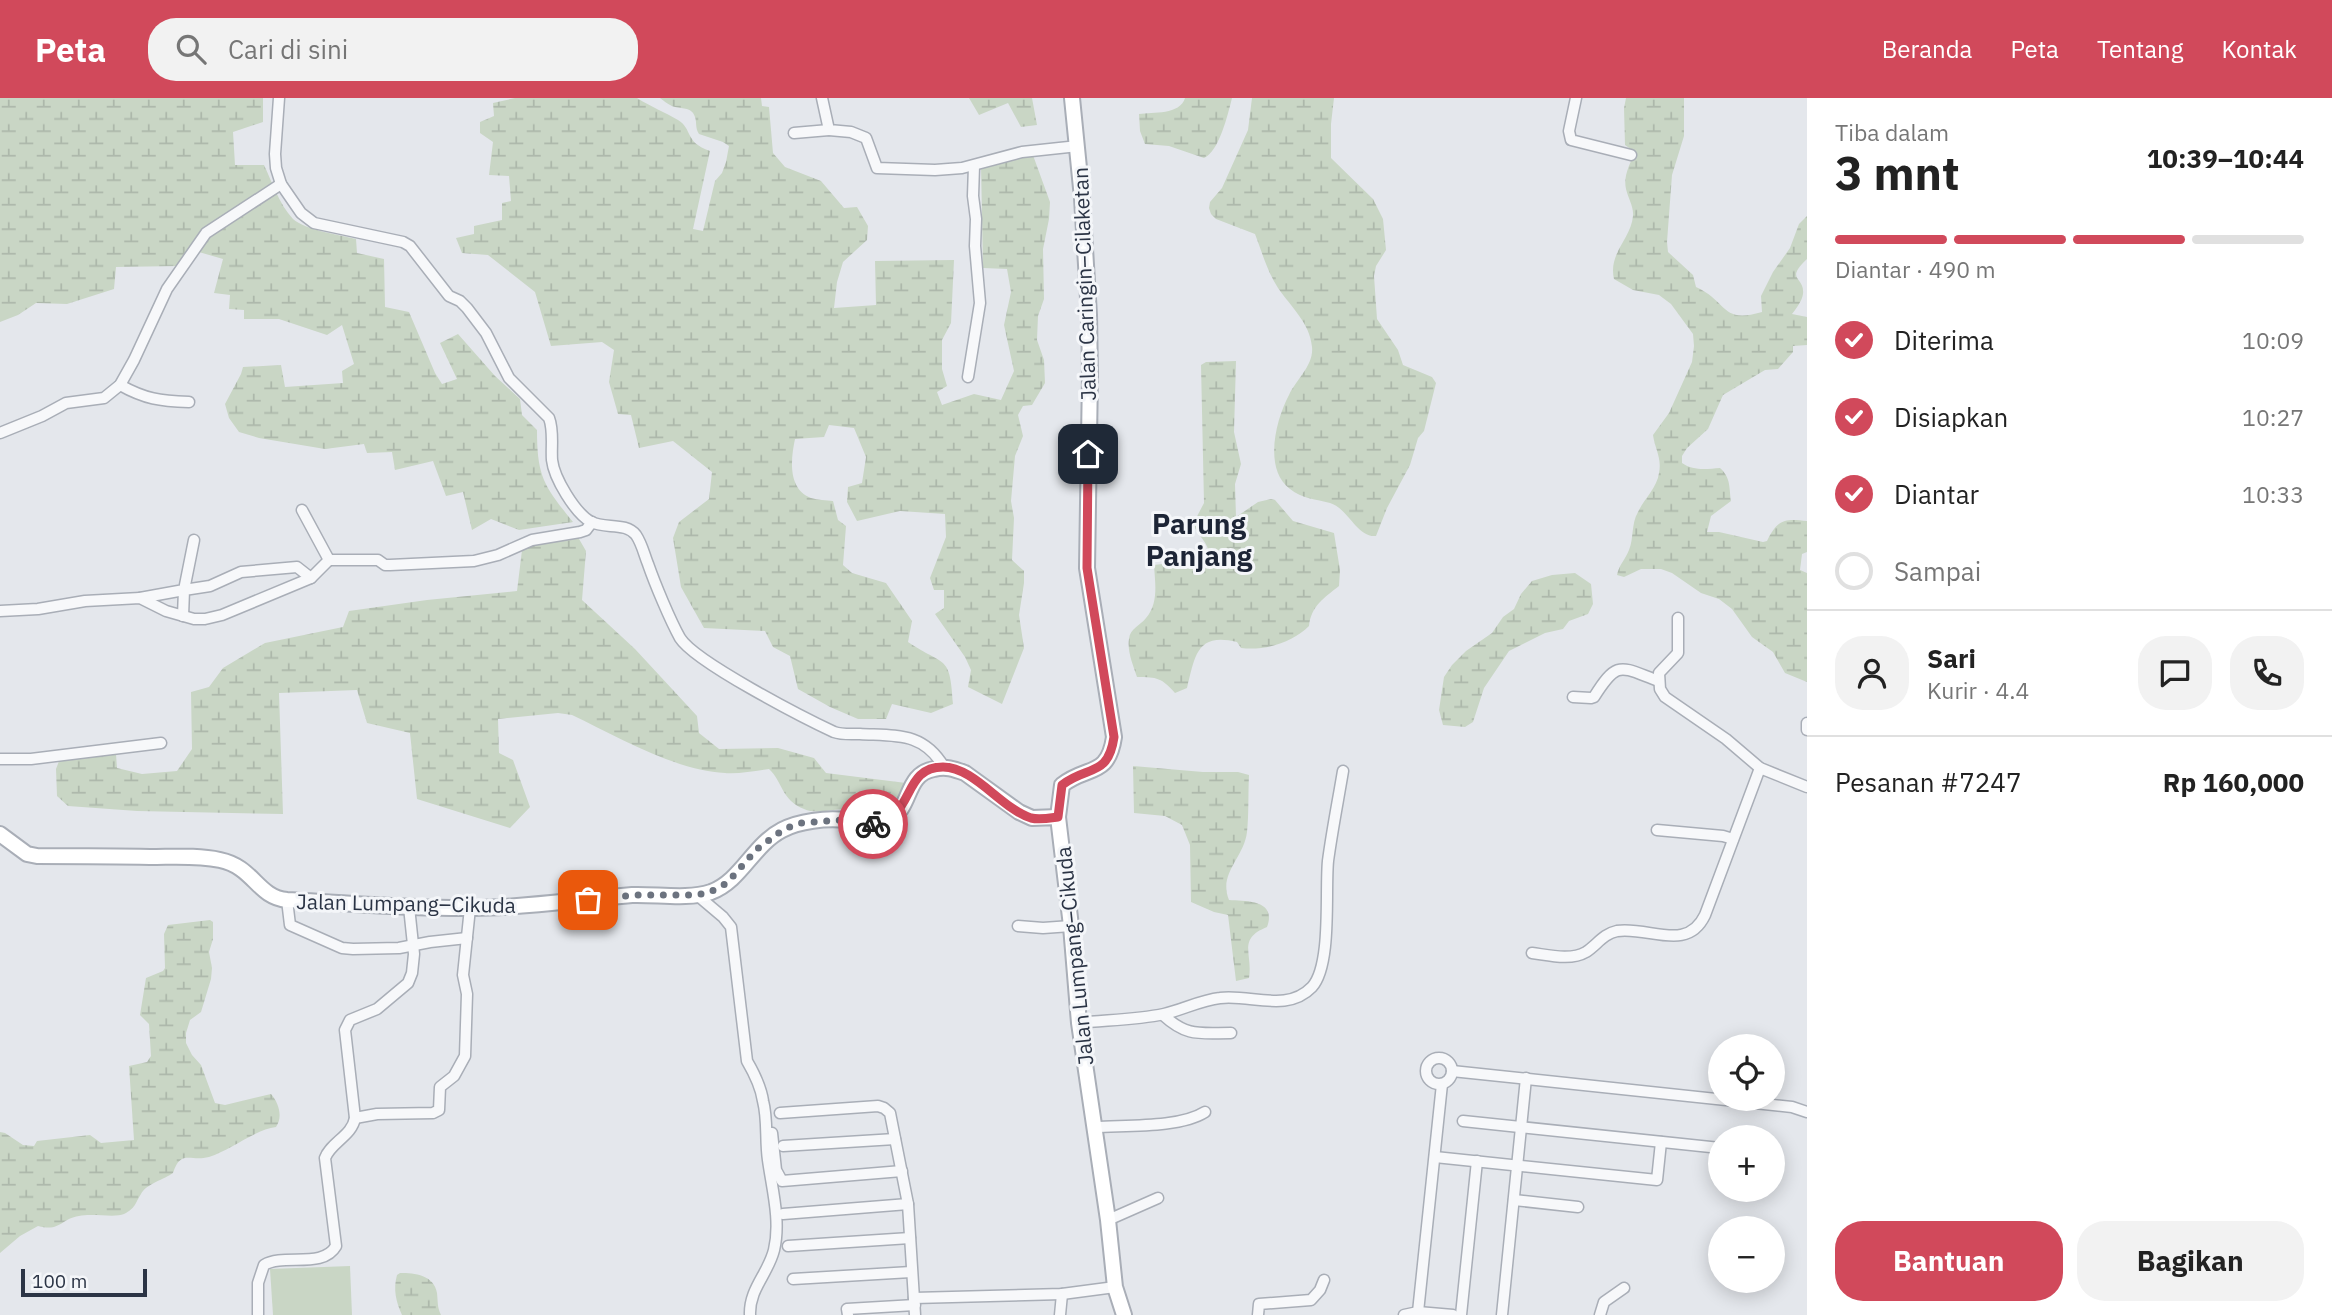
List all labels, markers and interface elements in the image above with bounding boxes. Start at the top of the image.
search box [148,18,638,81]
text: Peta [35,28,106,71]
icon: search [172,30,210,68]
text: Cari di sini [228,32,348,66]
text: Beranda [1882,33,1972,65]
text: Peta [2010,33,2059,65]
text: Tentang [2097,33,2183,65]
text: Kontak [2221,33,2297,65]
text: Tiba dalam [1835,117,1949,147]
text: 10:39–10:44 [2147,141,2304,175]
text: 3 mnt [1835,143,1960,203]
street label: Jalan Caringin–Cilaketan [1066,167,1102,401]
text: Diantar · 490 m [1835,254,1996,284]
icon: check [1835,321,1873,359]
text: Diterima [1894,323,1994,357]
text: 10:09 [2242,325,2304,355]
icon: check [1835,398,1873,436]
text: Disiapkan [1894,400,2008,434]
text: 10:27 [2242,402,2304,432]
pin [1058,424,1118,484]
icon: home [1069,435,1107,473]
icon: check [1835,475,1873,513]
text: Diantar [1894,477,1979,511]
text: 10:33 [2242,479,2304,509]
district label: Parung Panjang [1146,505,1253,574]
text: Sampai [1894,554,1981,588]
button: person [1835,636,1909,710]
button: chat [2138,636,2212,710]
button: phone [2230,636,2304,710]
text: Sari [1927,641,1976,675]
text: Kurir · 4.4 [1927,675,2029,705]
text: Pesanan #7247 [1835,765,2022,799]
text: Rp 160,000 [2163,765,2304,799]
courier [838,789,908,859]
icon: bike [854,805,892,843]
street label: Jalan Lumpang–Cikuda [1049,845,1099,1067]
pin [558,870,618,930]
icon: bag [569,881,607,919]
street label: Jalan Lumpang–Cikuda [296,887,516,919]
map controls [1708,1034,1785,1293]
button: locate [1708,1034,1785,1111]
button: + [1708,1125,1785,1202]
button: − [1708,1216,1785,1293]
button: Bantuan [1835,1221,2063,1301]
button: Bagikan [2077,1221,2304,1301]
scale bar [21,1266,147,1298]
text: 100 m [32,1269,87,1293]

